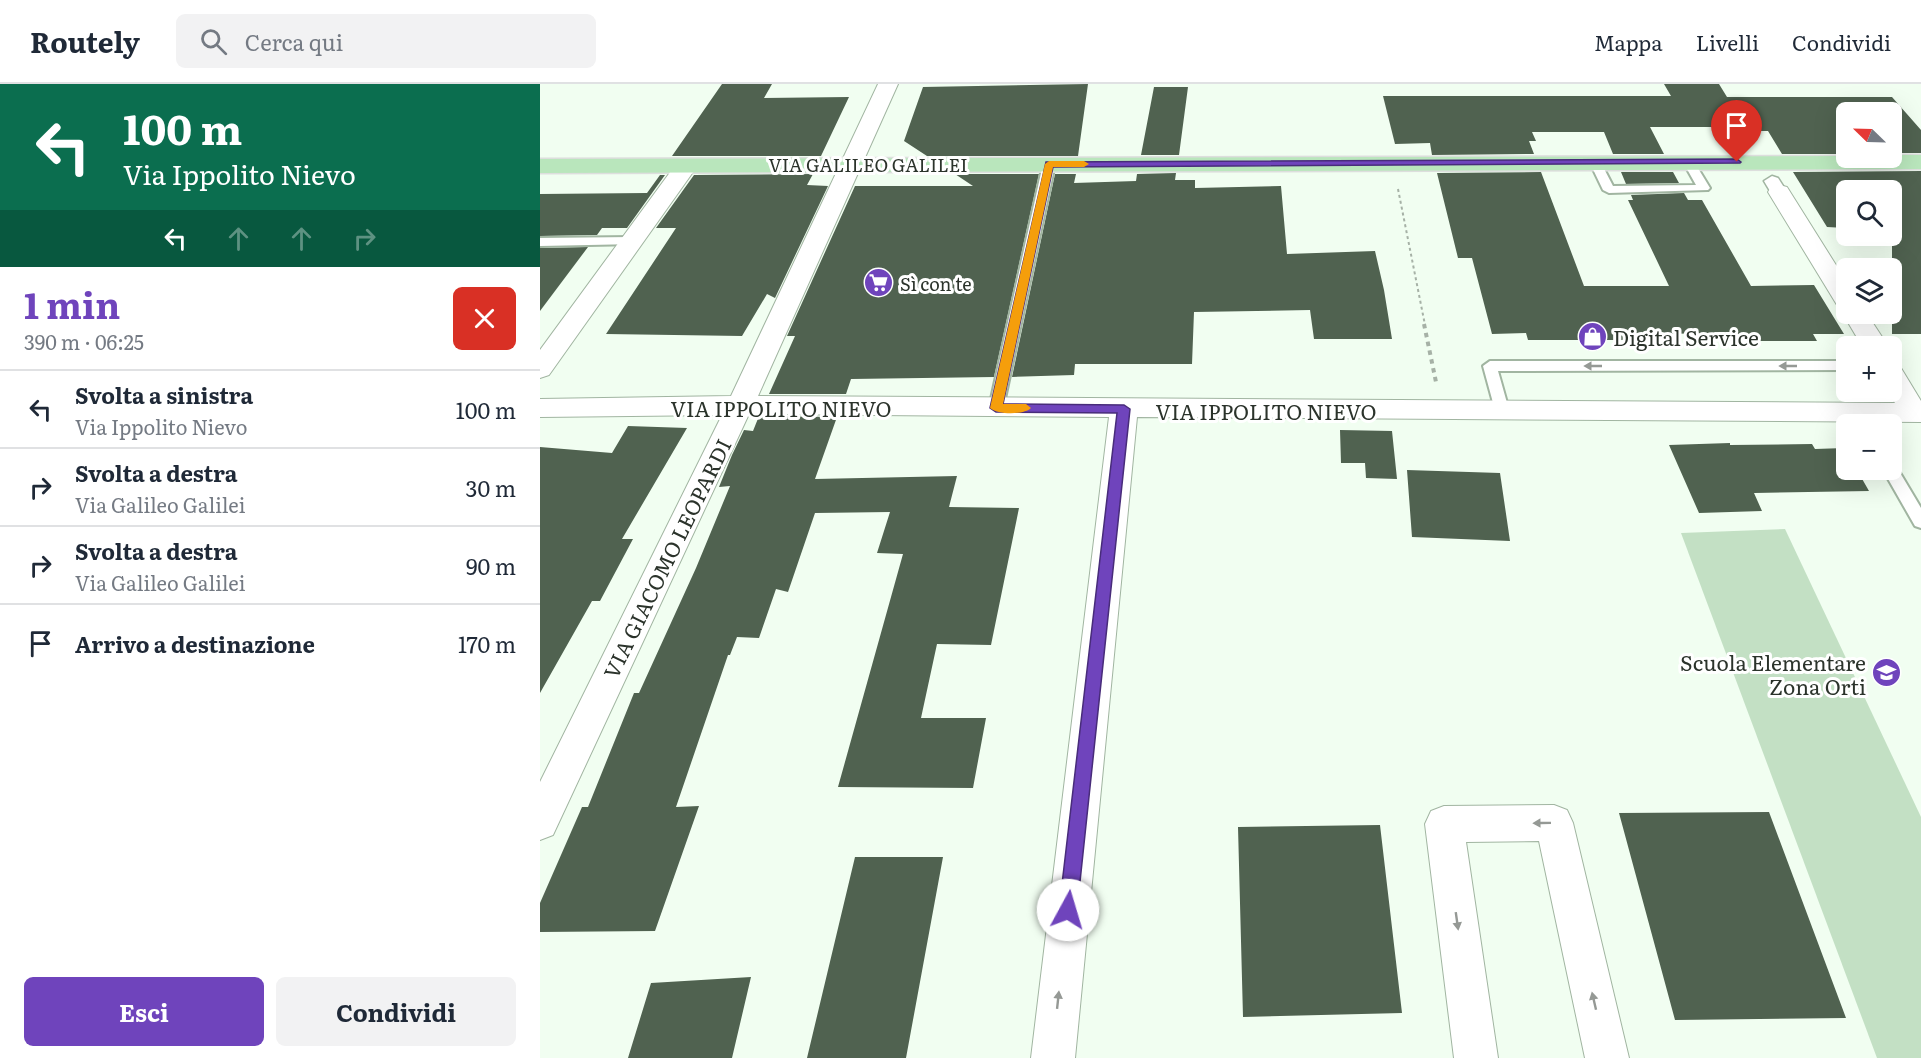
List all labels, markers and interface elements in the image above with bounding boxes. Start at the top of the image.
search box [176,14,596,68]
text: Routely [30,20,140,62]
icon: search [197,25,230,58]
text: Cerca qui [245,25,343,58]
text: Mappa [1594,26,1663,57]
text: Livelli [1696,26,1759,57]
text: Condividi [1792,26,1891,57]
text: 100 m [123,96,242,158]
pin [1711,100,1762,162]
north arrow [1836,102,1902,168]
map controls [1836,102,1902,480]
icon: left [24,108,102,186]
icon: arrive [1720,109,1753,142]
street label: VIA GALILEO GALILEI [768,151,968,178]
text: Via Ippolito Nievo [123,153,356,193]
button: search [1836,180,1902,246]
icon: left [159,222,192,255]
icon: ahead [222,222,255,255]
icon: ahead [285,222,318,255]
icon: right [348,222,381,255]
button: layers [1836,258,1902,324]
supermarket icon: Sì con te [863,267,895,299]
place label: Sì con te [900,270,972,297]
text: 1 min [24,277,120,330]
button: close [453,287,516,350]
shop icon: Digital Service [1576,320,1608,352]
place label: Digital Service [1613,321,1759,352]
text: 390 m · 06:25 [24,326,144,356]
button: + [1836,336,1902,402]
one-way arrow [1584,361,1603,371]
one-way arrow [1779,361,1798,371]
text: Svolta a sinistra [75,378,253,411]
street label: VIA IPPOLITO NIEVO [670,392,892,423]
icon: left [24,393,57,426]
text: 100 m [456,393,516,426]
street label: VIA IPPOLITO NIEVO [1155,395,1377,426]
text: Via Ippolito Nievo [75,411,247,441]
button: − [1836,414,1902,480]
street label: VIA GIACOMO LEOPARDI [594,433,738,683]
text: Svolta a destra [75,456,237,489]
icon: right [24,471,57,504]
text: 30 m [466,471,516,504]
text: Via Galileo Galilei [75,489,245,519]
text: Svolta a destra [75,534,237,567]
icon: right [24,549,57,582]
text: 90 m [466,549,516,582]
text: Via Galileo Galilei [75,567,245,597]
icon: arrive [24,627,57,660]
text: Arrivo a destinazione [75,627,315,660]
text: 170 m [458,627,516,660]
place label: Scuola Elementare Zona Orti [1680,646,1866,701]
school or university icon: Scuola Elementare Zona Orti [1871,657,1903,689]
one-way arrow [1532,818,1551,828]
position arrow [1036,878,1100,942]
one-way arrow [1453,911,1462,930]
button: Esci [24,977,264,1046]
button: Condividi [276,977,516,1046]
one-way arrow [1053,990,1063,1009]
one-way arrow [1589,991,1598,1010]

